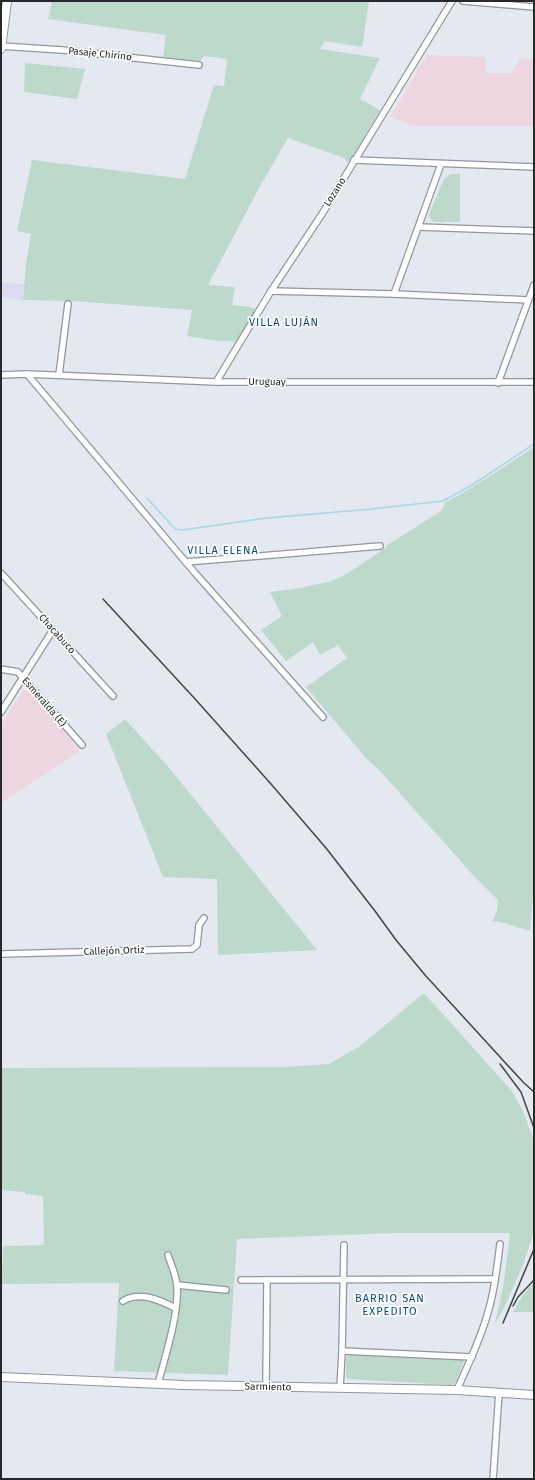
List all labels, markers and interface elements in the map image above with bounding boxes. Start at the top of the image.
street label: Pasaje Chirino [68,45,133,63]
street label: Lozano [321,175,349,209]
district label: VILLA LUJÁN [249,315,319,329]
street label: Uruguay [248,376,286,388]
district label: VILLA ELENA [187,544,259,557]
street label: Chacabuco [36,612,78,656]
street label: Esmeralda (E) [19,674,69,729]
street label: Callejón Ortiz [83,944,145,958]
district label: BARRIO SAN EXPEDITO [355,1292,425,1318]
street label: Sarmiento [245,1381,292,1393]

